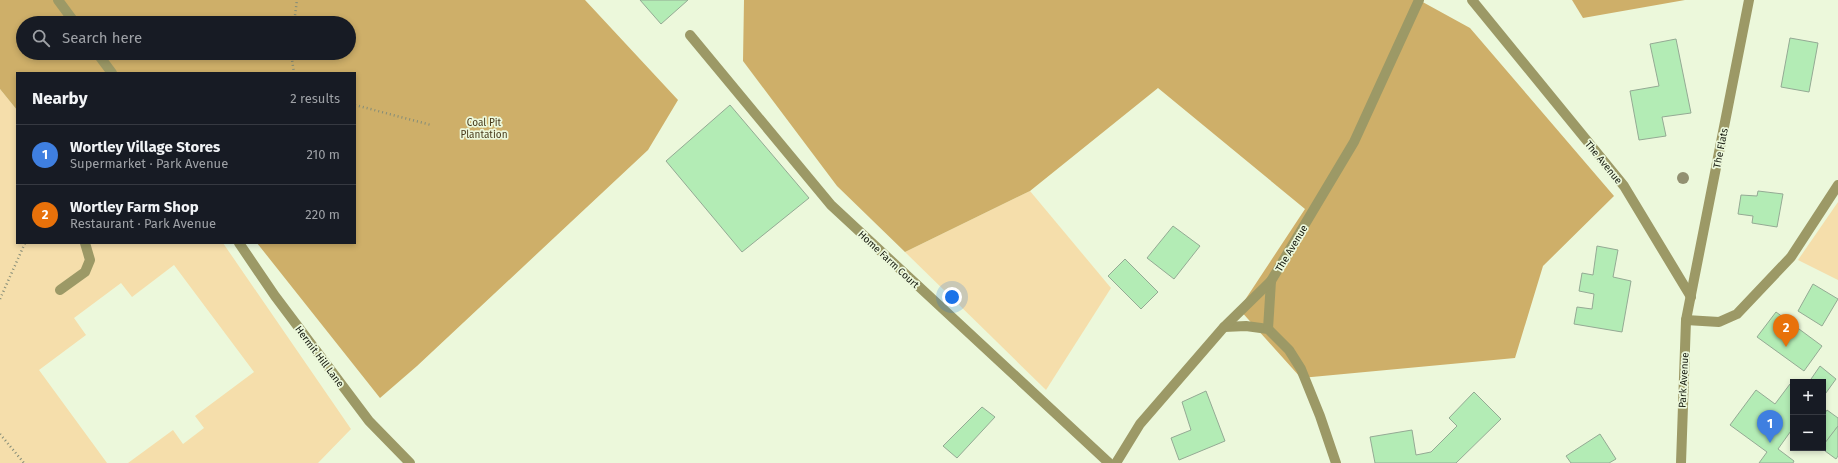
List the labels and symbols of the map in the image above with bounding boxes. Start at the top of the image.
park label: Coal Pit Plantation [461,117,508,141]
street label: The Flats [1711,127,1731,169]
street label: The Avenue [1582,139,1624,187]
street label: The Avenue [1273,223,1310,274]
street label: Home Farm Court [855,229,921,291]
your location [942,287,962,307]
pin: 2 [1773,314,1799,347]
street label: Hermit Hill Lane [292,324,346,390]
street label: Park Avenue [1677,352,1691,408]
pin: 1 [1757,410,1783,443]

